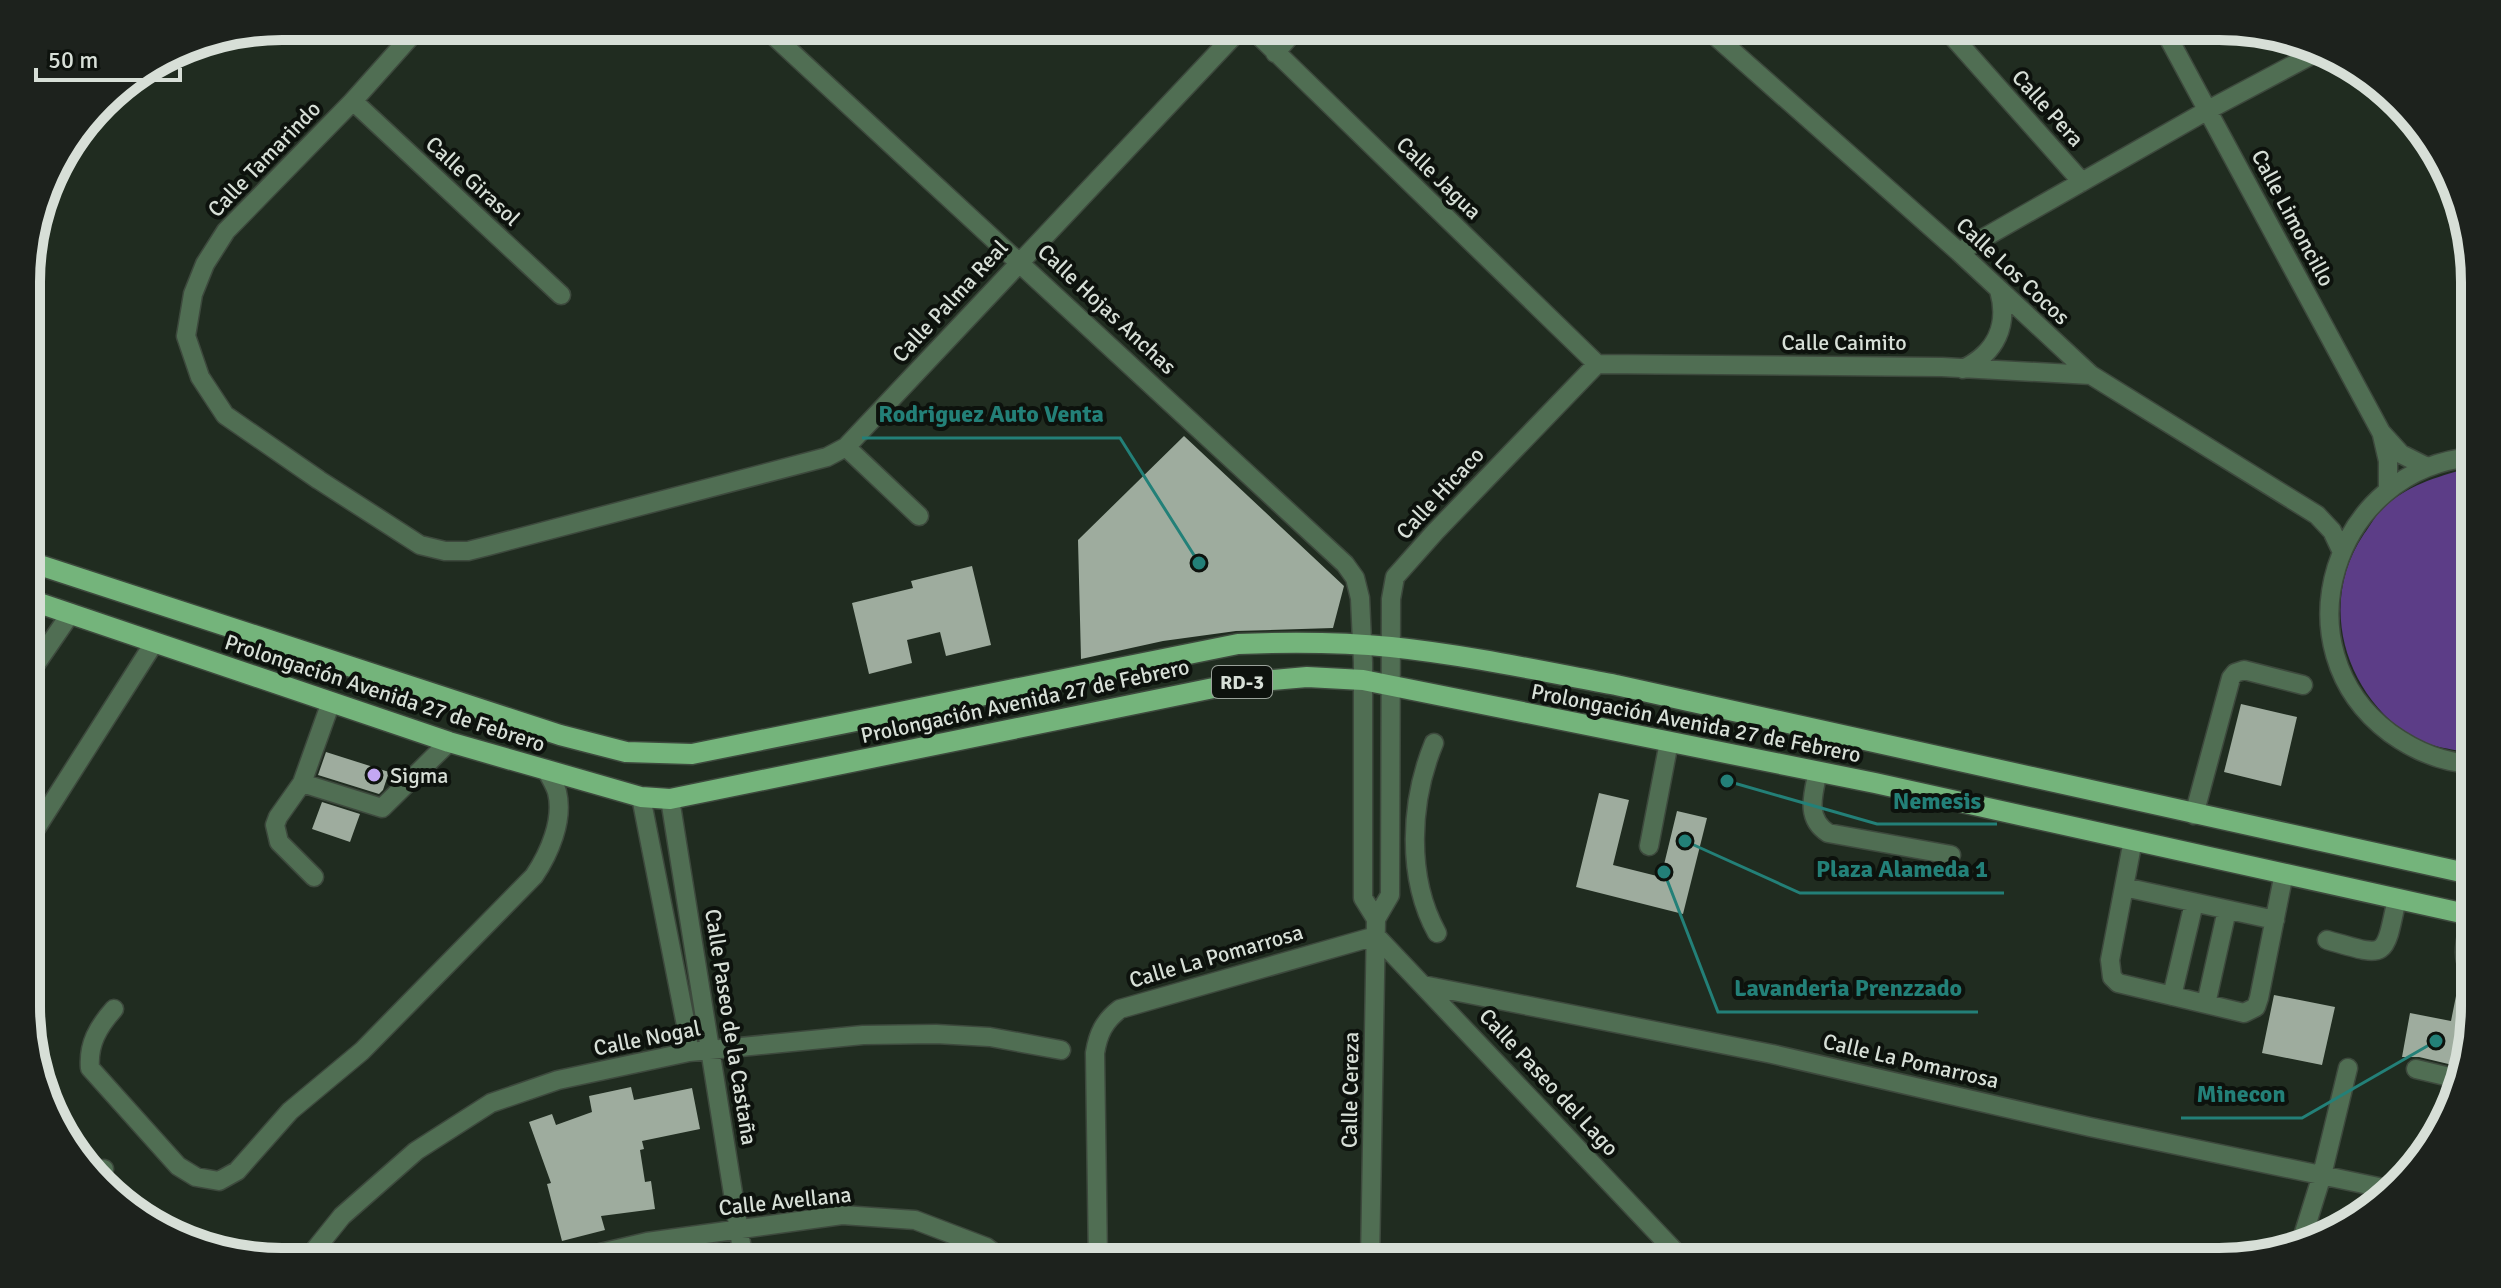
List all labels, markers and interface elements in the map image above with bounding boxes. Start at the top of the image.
scale bar [36,32,180,82]
text: 50 m [48,45,98,75]
street label: Calle Pera [2006,64,2090,152]
street label: Calle Tamarindo [202,95,326,223]
street label: Calle Girasol [420,130,526,232]
street label: Calle Jagua [1391,131,1487,225]
street label: Calle Limoncillo [2246,145,2340,291]
street label: Calle Los Cocos [1951,212,2075,330]
street label: Calle Palma Real [886,234,1014,368]
street label: Calle Hojas Anchas [1032,238,1182,380]
street label: Calle Caimito [1781,329,1907,356]
callout: Rodriguez Auto Venta [862,390,1120,438]
text: Rodriguez Auto Venta [878,399,1104,429]
street label: Calle Hicaco [1390,441,1490,545]
street label: Prolongación Avenida 27 de Febrero [221,628,549,758]
street label: Prolongación Avenida 27 de Febrero [858,653,1192,749]
road number: RD-3 [1212,666,1272,698]
street label: Prolongación Avenida 27 de Febrero [1529,678,1863,768]
place label: Sigma [390,762,449,789]
marker: Sigma [365,766,383,784]
callout: Nemesis [1877,776,1997,824]
text: Nemesis [1893,786,1982,816]
callout: Plaza Alameda 1 [1800,845,2004,893]
text: Plaza Alameda 1 [1816,854,1988,884]
street label: Calle Paseo de la Castaña [699,907,763,1147]
street label: Calle La Pomarrosa [1126,918,1306,994]
callout: Lavanderia Prenzzado [1718,964,1978,1012]
text: Lavanderia Prenzzado [1734,973,1962,1003]
street label: Calle Paseo del Lago [1474,1003,1624,1161]
street label: Calle Nogal [591,1014,703,1062]
street label: Calle La Pomarrosa [1820,1028,2002,1094]
street label: Calle Cereza [1335,1032,1365,1148]
callout: Minecon [2181,1070,2302,1118]
text: Minecon [2196,1079,2286,1109]
street label: Calle Avellana [717,1181,853,1221]

